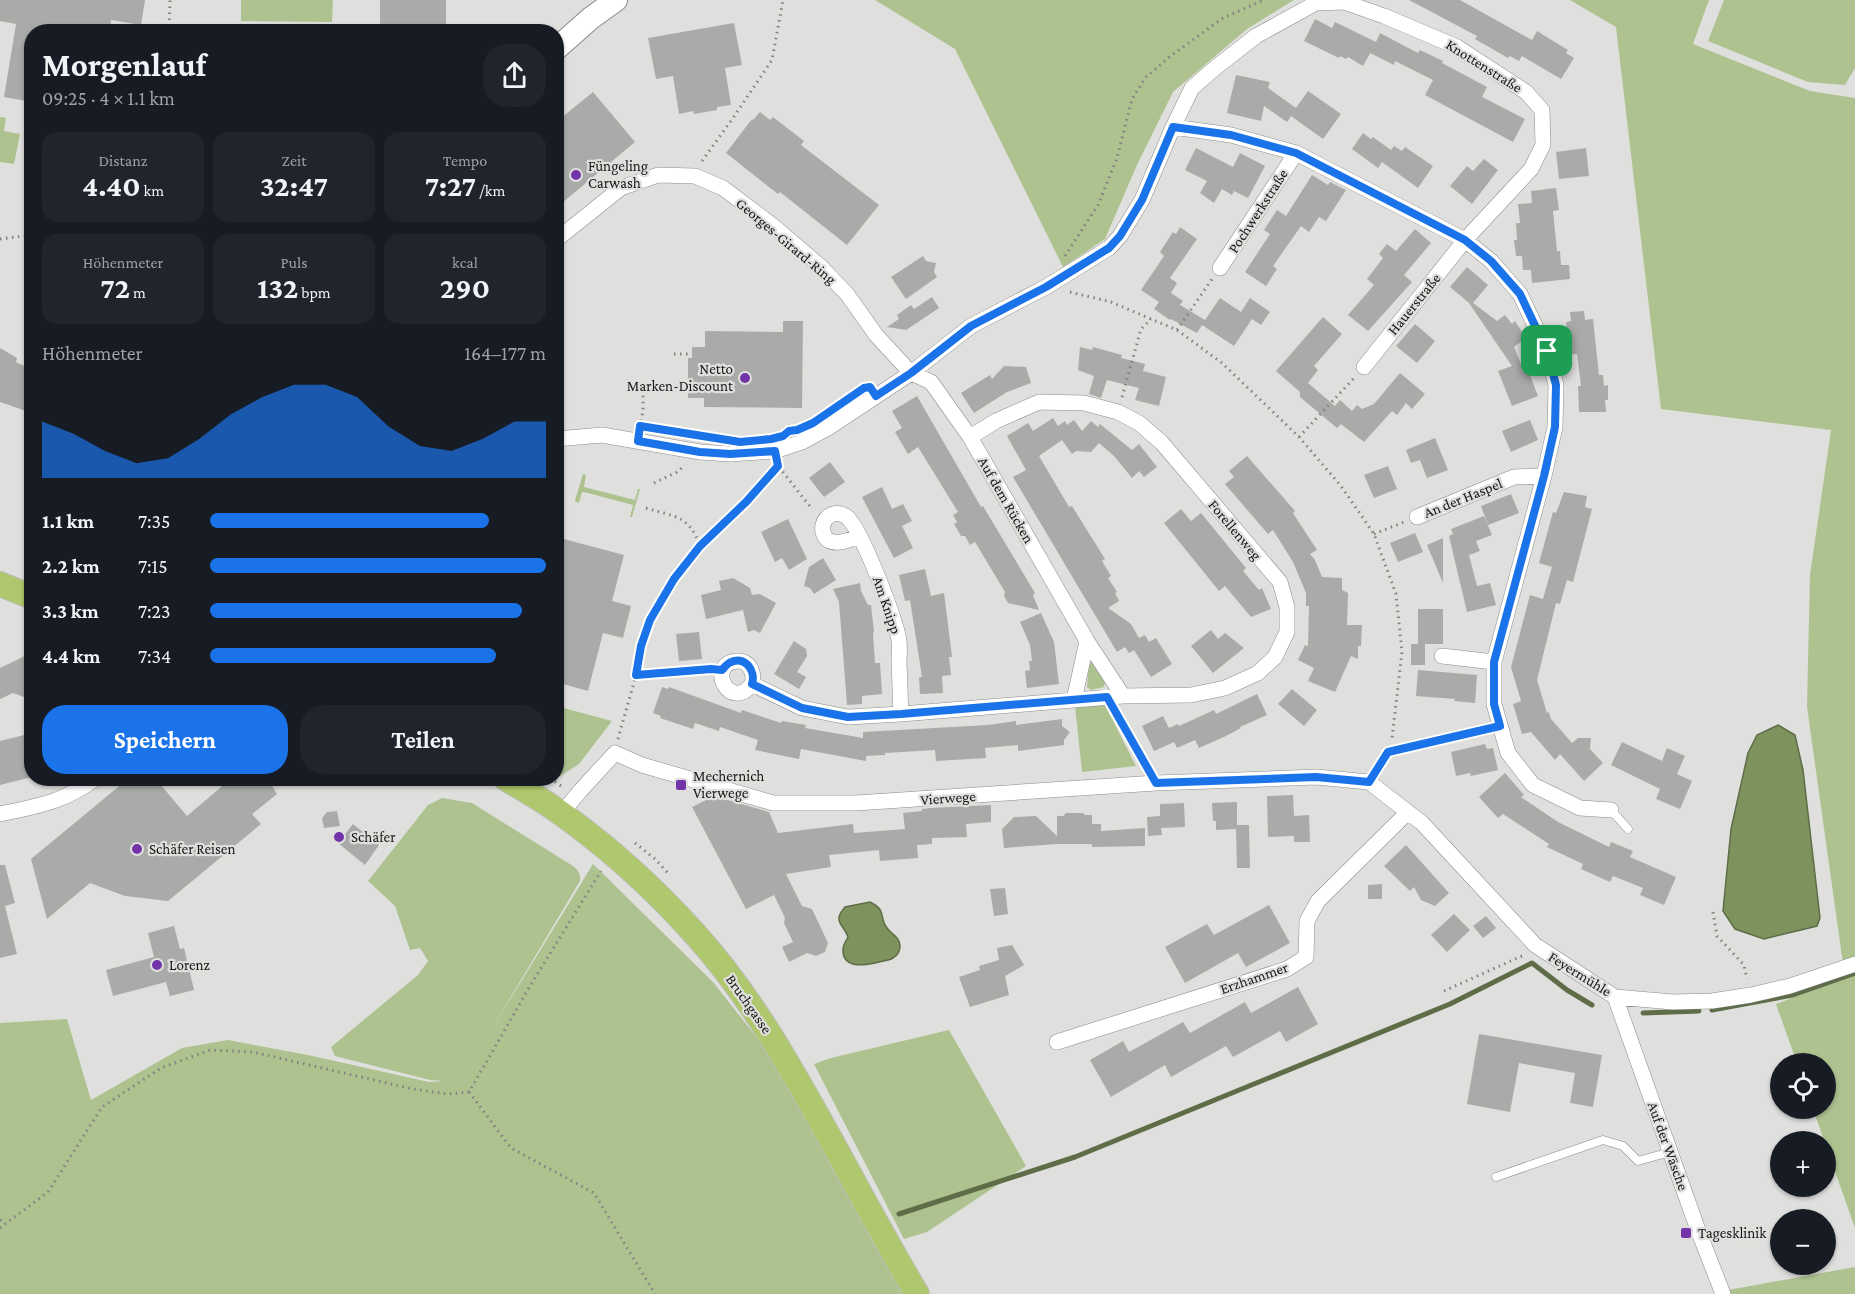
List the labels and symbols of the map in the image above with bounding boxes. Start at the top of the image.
street label: Knottenstraße [1443,36,1525,96]
place label: Füngeling Carwash [588,158,648,191]
street label: Pochwerkstraße [1225,166,1291,256]
marker: Füngeling Carwash [569,168,583,182]
street label: Georges-Girard-Ring [732,195,839,288]
street label: Hauerstraße [1384,270,1444,338]
pin [1521,325,1572,376]
place label: Netto Marken-Discount [627,361,734,394]
marker: Netto Marken-Discount [738,371,752,385]
street label: Auf dem Rücken [975,454,1037,546]
street label: An der Haspel [1421,475,1505,522]
street label: Forellenweg [1205,497,1265,564]
street label: Am Knipp [869,574,904,636]
place label: Mechernich Vierwege [693,768,764,802]
marker: Mechernich Vierwege [674,778,688,792]
street label: Vierwege [920,788,977,809]
place label: Schäfer [351,829,396,845]
marker: Schäfer [332,830,346,844]
place label: Schäfer Reisen [149,841,235,857]
marker: Schäfer Reisen [130,842,144,856]
street label: Feyermühle [1545,948,1615,1001]
place label: Lorenz [169,957,210,973]
marker: Lorenz [150,958,164,972]
street label: Erzhammer [1218,959,1291,997]
street label: Bruchgasse [722,971,775,1037]
street label: Auf der Wäsche [1645,1100,1692,1193]
place label: Tagesklinik [1698,1225,1767,1242]
marker: Tagesklinik [1679,1226,1693,1240]

